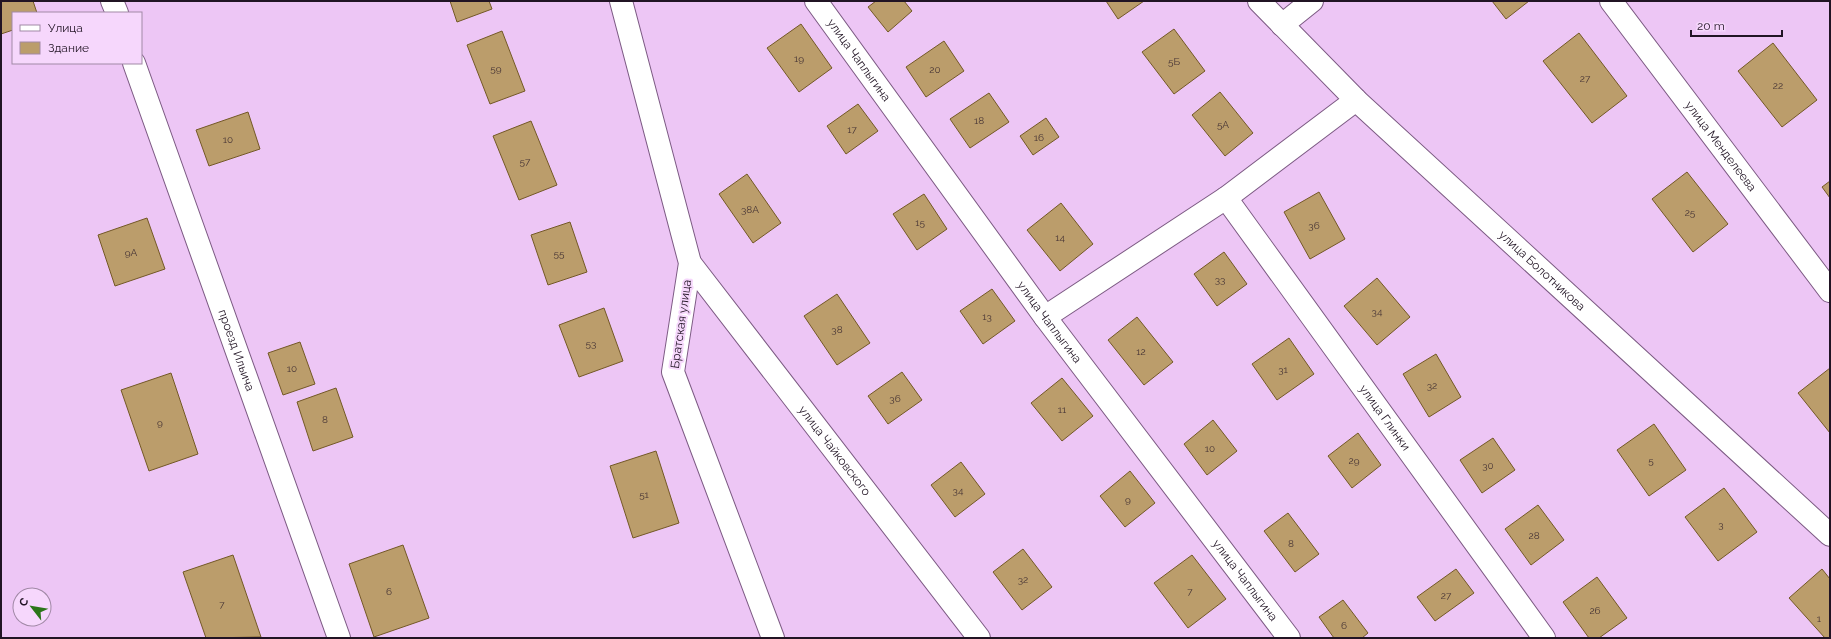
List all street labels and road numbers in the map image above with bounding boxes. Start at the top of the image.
street label: улица Чаплыгина [824,16,893,104]
street label: улица Менделеева [1682,98,1759,194]
street label: улица Болотникова [1496,228,1588,314]
street label: улица Чаплыгина [1014,278,1085,366]
street label: Братская улица [668,279,694,369]
street label: проезд Ильича [215,308,257,393]
street label: улица Глинки [1356,382,1413,453]
street label: улица Чайковского [796,403,874,498]
street label: улица Чаплыгина [1210,537,1281,624]

